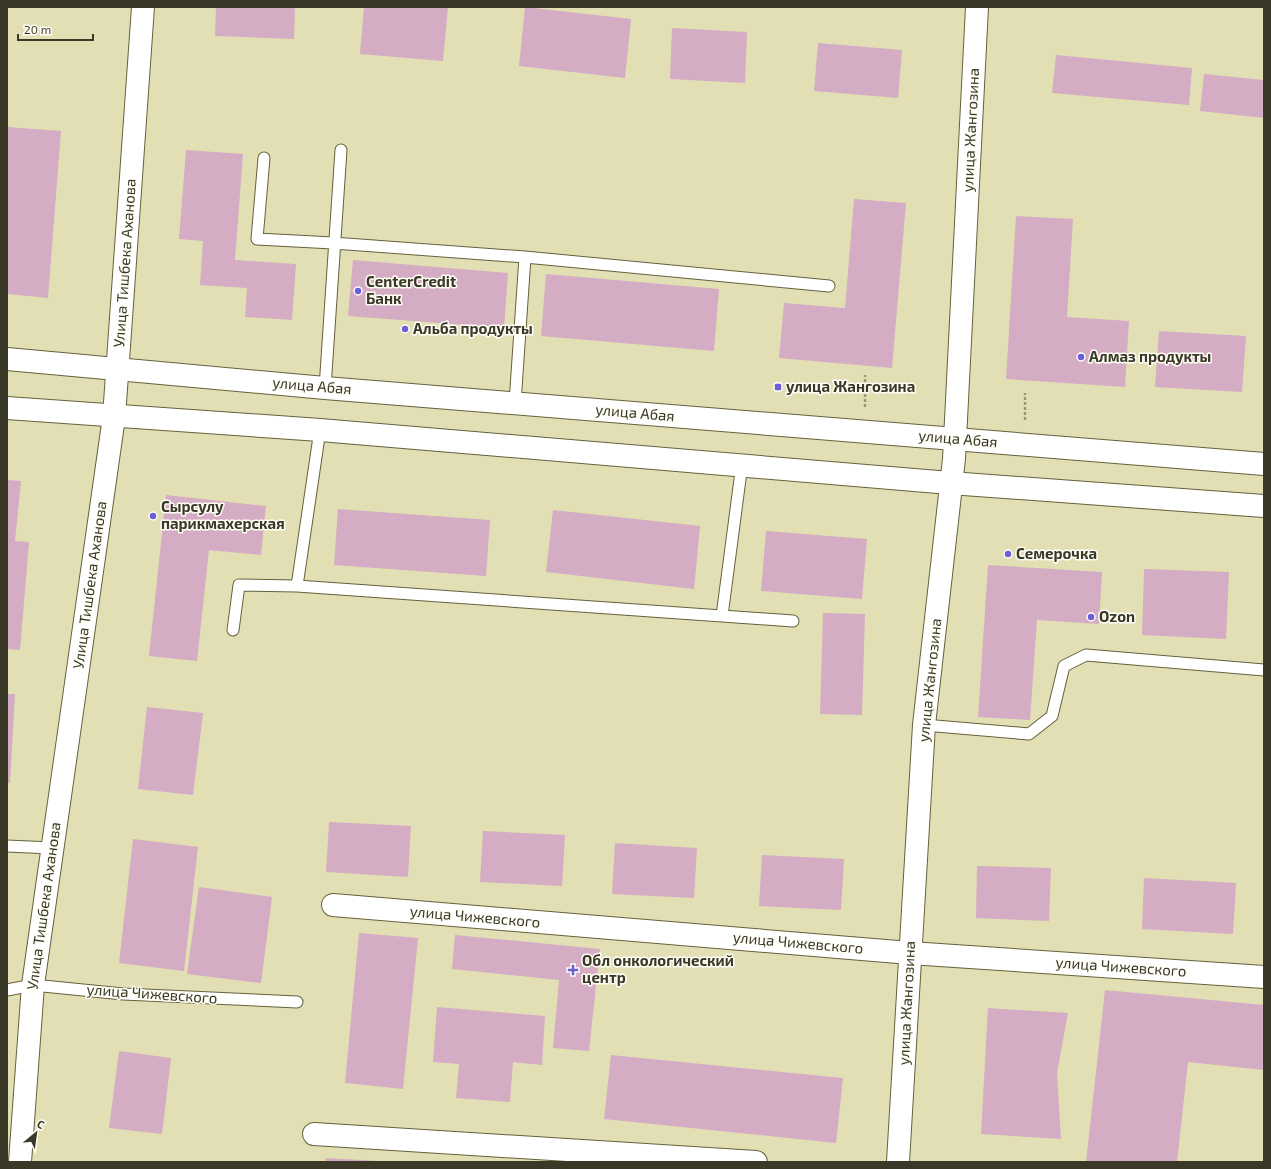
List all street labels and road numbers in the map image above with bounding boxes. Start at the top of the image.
street label: улица Жангозина [958,67,983,193]
street label: Улица Тишбека Аханова [109,178,139,348]
street label: улица Абая [272,373,353,398]
street label: улица Абая [595,400,676,425]
street label: улица Абая [918,426,999,451]
street label: Улица Тишбека Аханова [68,500,110,670]
street label: улица Жангозина [914,617,945,743]
street label: Улица Тишбека Аханова [22,821,64,991]
street label: улица Чижевского [409,901,541,932]
street label: улица Чижевского [732,927,864,958]
street label: улица Жангозина [894,940,919,1066]
street label: улица Чижевского [1055,952,1187,981]
street label: улица Чижевского [86,979,218,1008]

